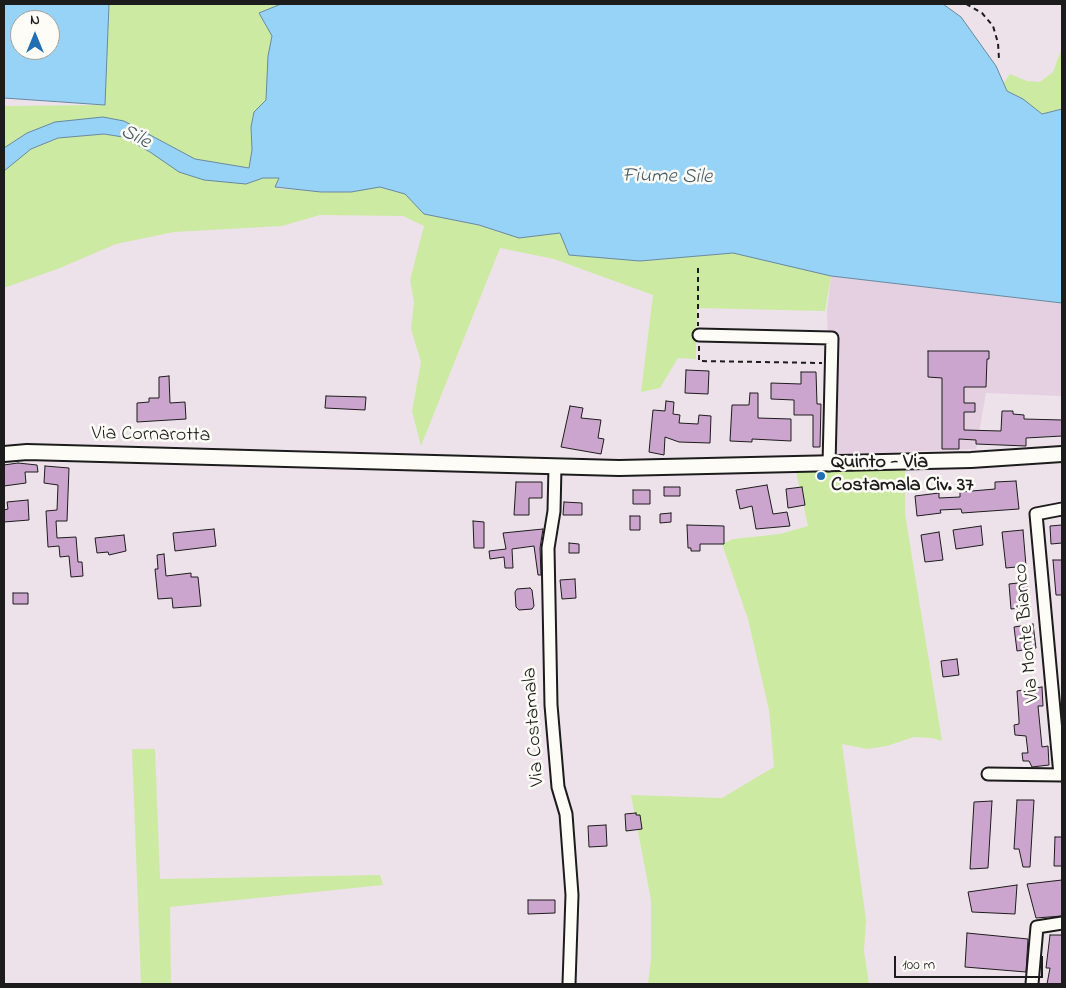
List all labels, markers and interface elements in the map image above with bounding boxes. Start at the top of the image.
north arrow [10,10,60,60]
text: N [30,10,40,31]
water label: Sile [116,120,154,156]
water label: Fiume Sile [622,165,712,191]
street label: Via Cornarotta [91,423,211,449]
place label: Quinto - Via Costamala Civ. 37 [831,452,973,499]
marker: Quinto - Via Costamala Civ. 37 [815,470,827,482]
street label: Via Monte Bianco [1010,562,1046,704]
street label: Via Costamala [519,667,551,787]
scale bar [896,946,1045,978]
text: 100 m [902,954,935,976]

